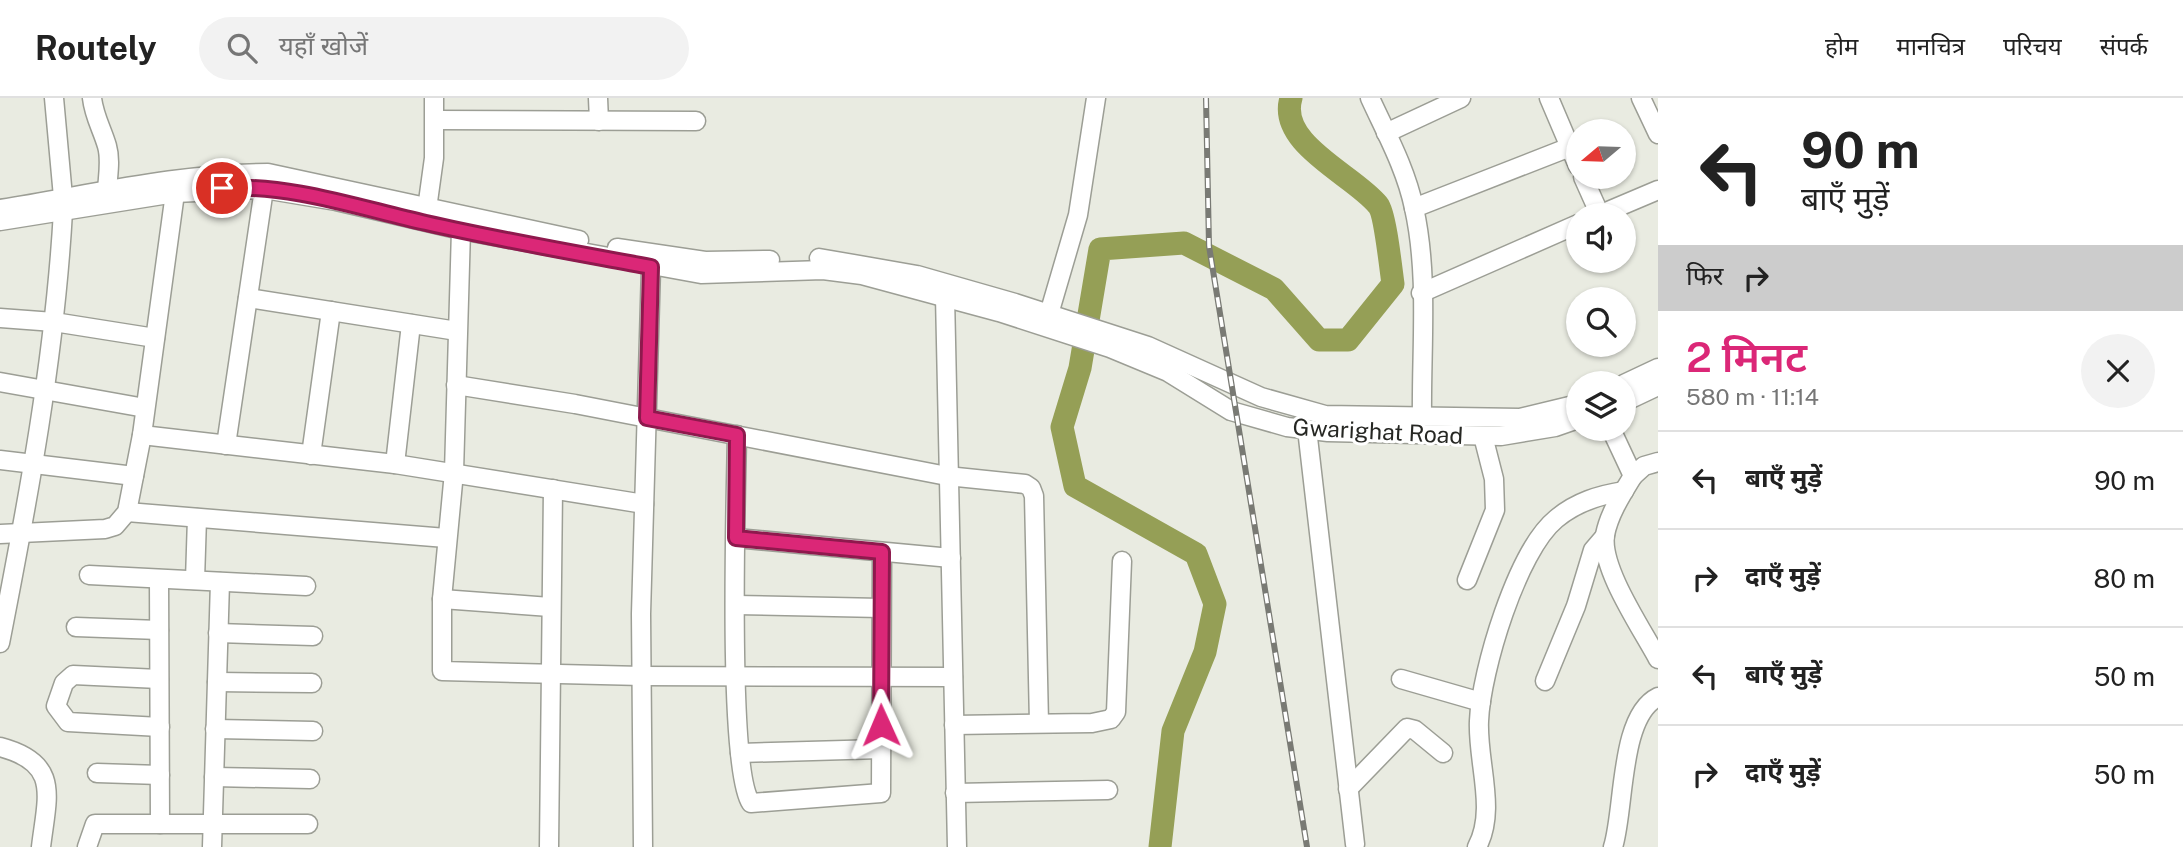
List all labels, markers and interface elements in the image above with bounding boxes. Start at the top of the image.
search box [199,17,689,80]
text: Routely [35,29,157,67]
icon: search [223,29,261,67]
text: यहाँ खोजें [279,30,368,61]
text: होम [1825,32,1858,60]
text: मानचित्र [1896,32,1965,60]
text: परिचय [2003,32,2062,60]
text: संपर्क [2100,32,2148,60]
north arrow [1566,119,1636,189]
map controls [1566,119,1636,441]
text: 90 m [1801,121,1920,179]
icon: left [1686,126,1777,217]
pin [192,158,252,218]
icon: arrive [203,169,241,207]
text: बाएँ मुड़ें [1801,180,1889,217]
button: sound [1566,203,1636,273]
icon: right [1737,259,1775,297]
text: फिर [1686,260,1723,291]
button: search [1566,287,1636,357]
text: 2 मिनट [1686,332,1807,381]
button: close [2081,334,2155,408]
button: layers [1566,371,1636,441]
text: 580 m · 11:14 [1686,383,1819,410]
street label: Gwarighat Road [1292,413,1464,449]
icon: left [1686,461,1724,499]
text: बाएँ मुड़ें [1745,462,1822,493]
text: 90 m [2094,465,2155,496]
icon: right [1686,559,1724,597]
text: दाएँ मुड़ें [1745,560,1821,591]
text: 80 m [2094,563,2155,594]
icon: left [1686,657,1724,695]
text: बाएँ मुड़ें [1745,658,1822,689]
text: 50 m [2094,661,2155,692]
position arrow [844,688,918,762]
icon: right [1686,755,1724,793]
text: दाएँ मुड़ें [1745,756,1821,787]
text: 50 m [2094,759,2155,790]

